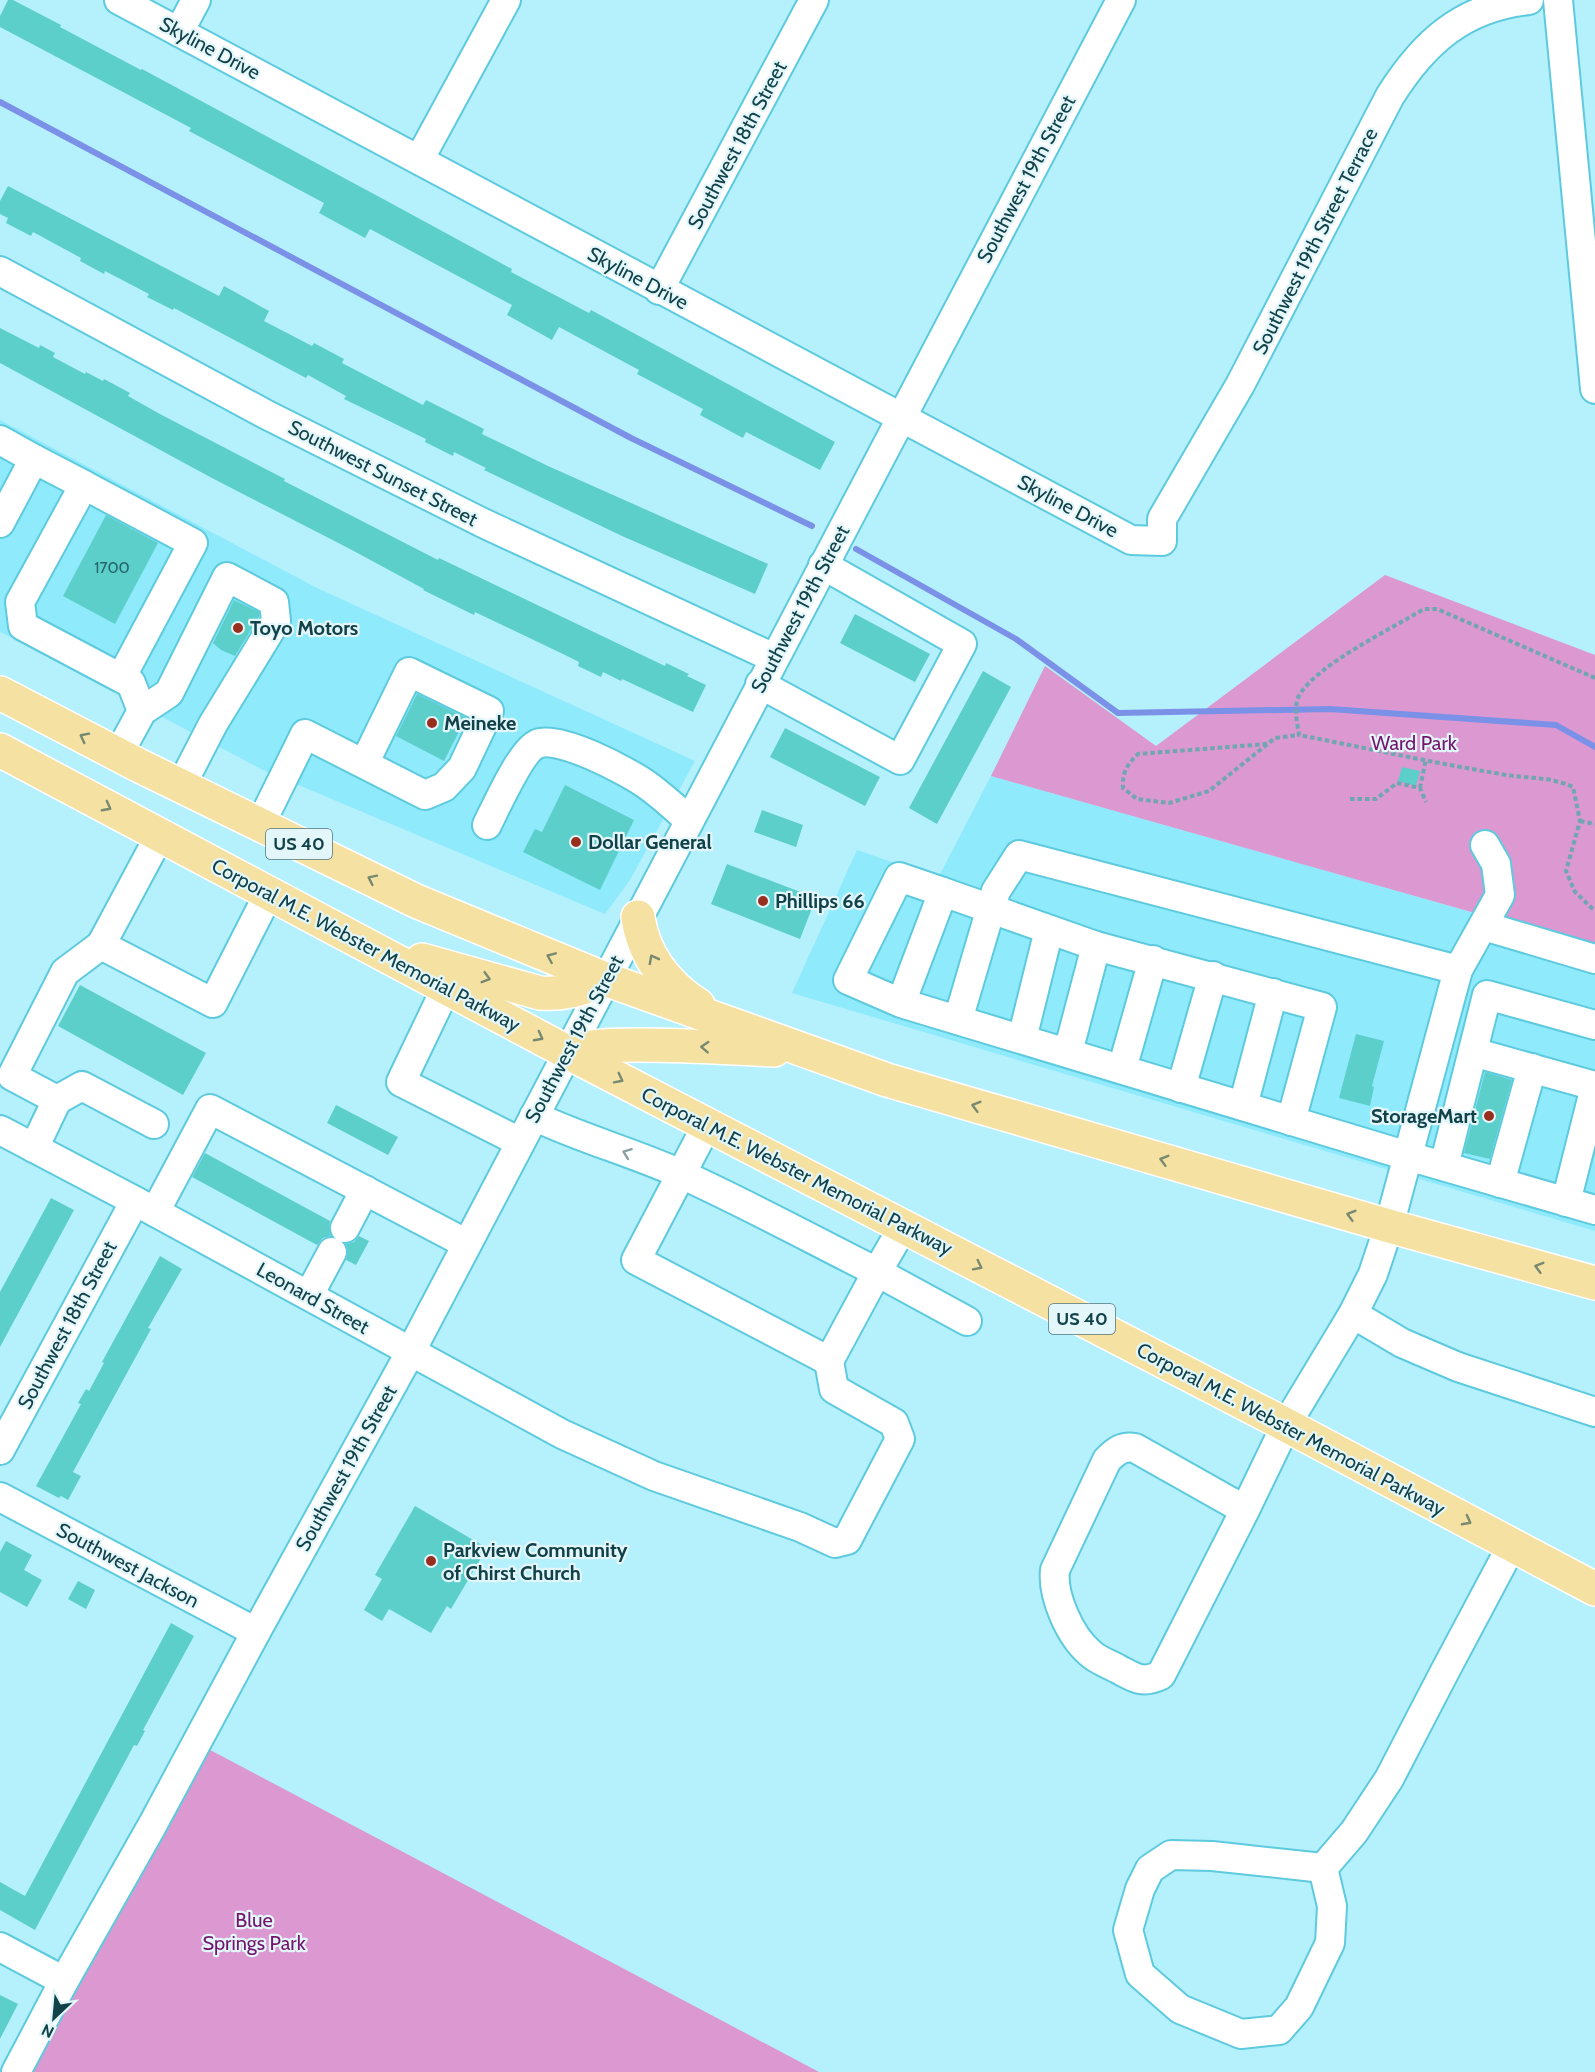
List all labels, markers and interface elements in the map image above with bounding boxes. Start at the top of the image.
street label: Skyline Drive [156,11,264,85]
street label: Southwest 18th Street [683,57,792,233]
street label: Southwest 19th Street [972,91,1080,267]
street label: Southwest 19th Street Terrace [1247,124,1383,358]
street label: Skyline Drive [584,241,692,315]
street label: Southwest Sunset Street [284,415,482,531]
street label: Skyline Drive [1014,469,1122,543]
street label: Southwest 19th Street [746,521,854,697]
house number: 1700 [94,558,130,577]
place label: Toyo Motors [250,616,358,640]
marker: Toyo Motors [231,621,245,635]
place label: Meineke [444,711,516,735]
marker: Meineke [425,716,439,730]
park label: Ward Park [1371,731,1457,755]
one-way arrow [80,733,91,744]
one-way arrow [101,800,112,811]
road number: US 40 [266,829,332,859]
place label: Dollar General [588,830,712,854]
marker: Dollar General [569,835,583,849]
street label: Corporal M.E. Webster Memorial Parkway [208,853,524,1037]
one-way arrow [368,875,379,887]
place label: Phillips 66 [775,889,865,913]
marker: Phillips 66 [756,894,770,908]
street label: Southwest 19th Street [520,951,628,1127]
one-way arrow [546,952,557,964]
one-way arrow [648,954,660,965]
one-way arrow [480,971,491,983]
one-way arrow [532,1030,543,1041]
one-way arrow [701,1041,710,1054]
one-way arrow [612,1072,623,1083]
street label: Corporal M.E. Webster Memorial Parkway [637,1082,957,1260]
one-way arrow [971,1101,982,1113]
place label: StorageMart [1371,1104,1477,1128]
marker: StorageMart [1482,1109,1496,1123]
one-way arrow [623,1148,634,1160]
one-way arrow [1159,1155,1170,1167]
one-way arrow [1346,1210,1357,1222]
street label: Southwest 18th Street [13,1237,122,1413]
street label: Leonard Street [253,1257,374,1339]
one-way arrow [972,1259,983,1270]
one-way arrow [1534,1262,1544,1275]
road number: US 40 [1049,1304,1115,1334]
street label: Corporal M.E. Webster Memorial Parkway [1133,1337,1449,1521]
street label: Southwest 19th Street [290,1381,402,1555]
one-way arrow [1461,1514,1472,1526]
street label: Southwest Jackson [53,1517,203,1613]
place label: Parkview Community of Chirst Church [443,1538,628,1585]
marker: Parkview Community of Chirst Church [424,1554,438,1568]
park label: Blue Springs Park [202,1908,306,1955]
north arrow [24,1988,84,2048]
text: N [38,2020,57,2042]

